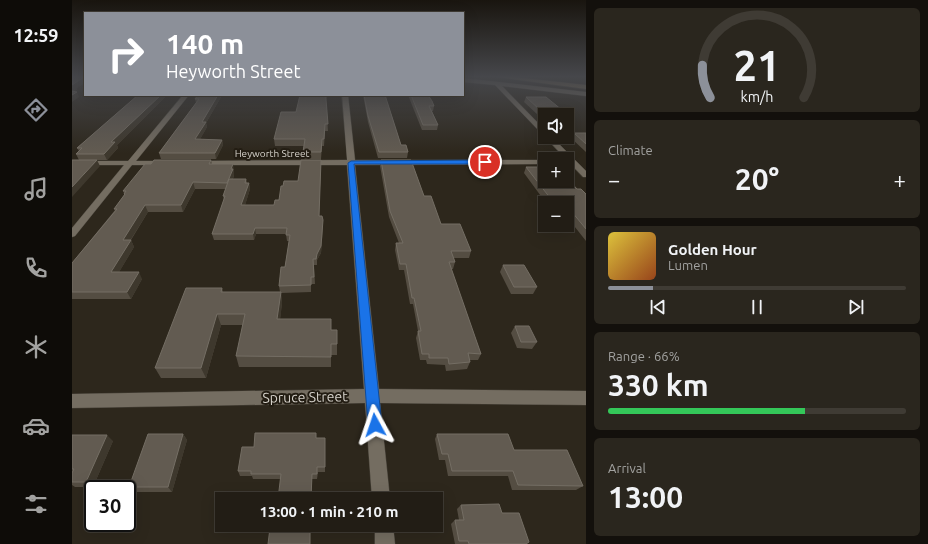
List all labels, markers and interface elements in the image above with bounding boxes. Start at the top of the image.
text: 12:59 [13,25,59,45]
icon: right [100,28,152,80]
text: 140 m [166,28,244,59]
text: 21 [734,42,780,89]
text: Heyworth Street [166,61,300,81]
text: km/h [741,89,773,105]
icon: directions [22,96,50,124]
map controls [538,108,574,232]
button: sound [538,108,574,144]
text: Climate [608,143,653,157]
pin [468,145,502,179]
street label: Heyworth Street [235,148,309,159]
icon: arrive [474,151,496,173]
button: + [538,152,574,188]
text: 20° [735,162,779,196]
text: − [608,167,620,192]
text: + [894,167,906,192]
icon: music [22,175,50,203]
button: − [538,196,574,232]
text: Golden Hour [668,241,757,258]
icon: phone [22,254,50,282]
text: Lumen [668,258,708,272]
icon: previous [647,296,669,318]
icon: pause [746,296,768,318]
icon: next [845,296,867,318]
icon: climate [22,333,50,361]
text: Range · 66% [608,349,680,363]
text: 330 km [608,368,709,402]
street label: Spruce Street [262,388,348,406]
position arrow [354,404,396,446]
icon: car [22,412,50,440]
text: Arrival [608,461,646,475]
speed limit sign: 30 [84,480,136,532]
text: 13:00 [608,480,683,514]
icon: filters [22,490,50,518]
text: 13:00 · 1 min · 210 m [260,503,398,520]

